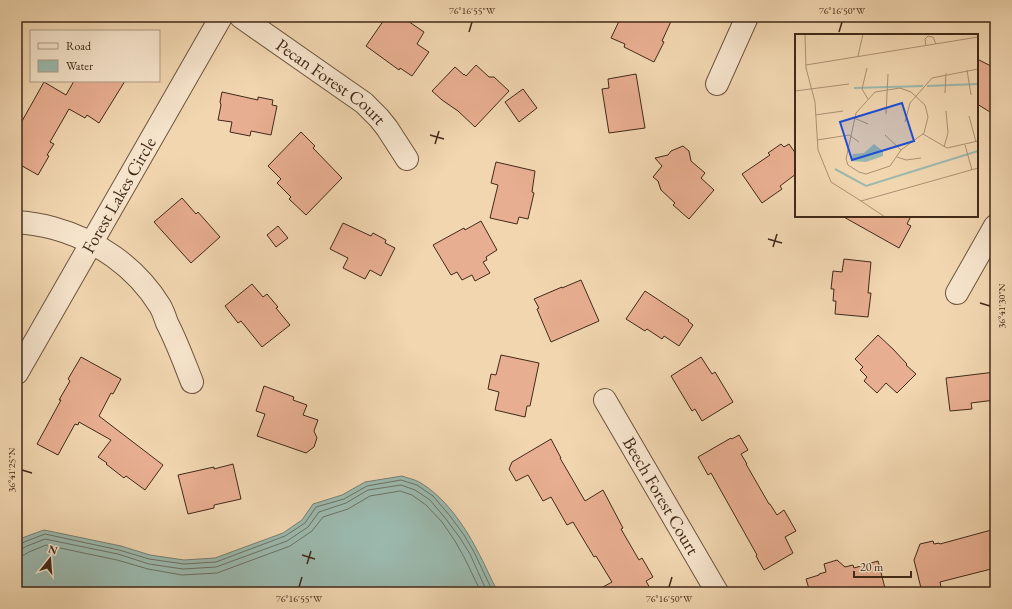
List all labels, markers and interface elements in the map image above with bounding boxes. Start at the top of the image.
text: 76°16'55"W [449,4,496,17]
text: 76°16'50"W [819,4,866,17]
legend [30,30,160,82]
street label: Pecan Forest Court [272,33,392,130]
inset map [795,34,978,217]
text: Road [66,38,92,54]
text: Water [66,58,93,74]
street label: Forest Lakes Circle [76,133,161,257]
text: 36°41'30"N [995,283,1008,328]
street label: Beech Forest Court [618,432,705,559]
text: 36°41'25"N [5,447,18,492]
north arrow [30,539,70,579]
text: N [47,541,59,557]
scale bar [854,553,911,579]
text: 20 m [860,559,884,575]
text: 76°16'55"W [276,592,323,605]
text: 76°16'50"W [646,592,693,605]

